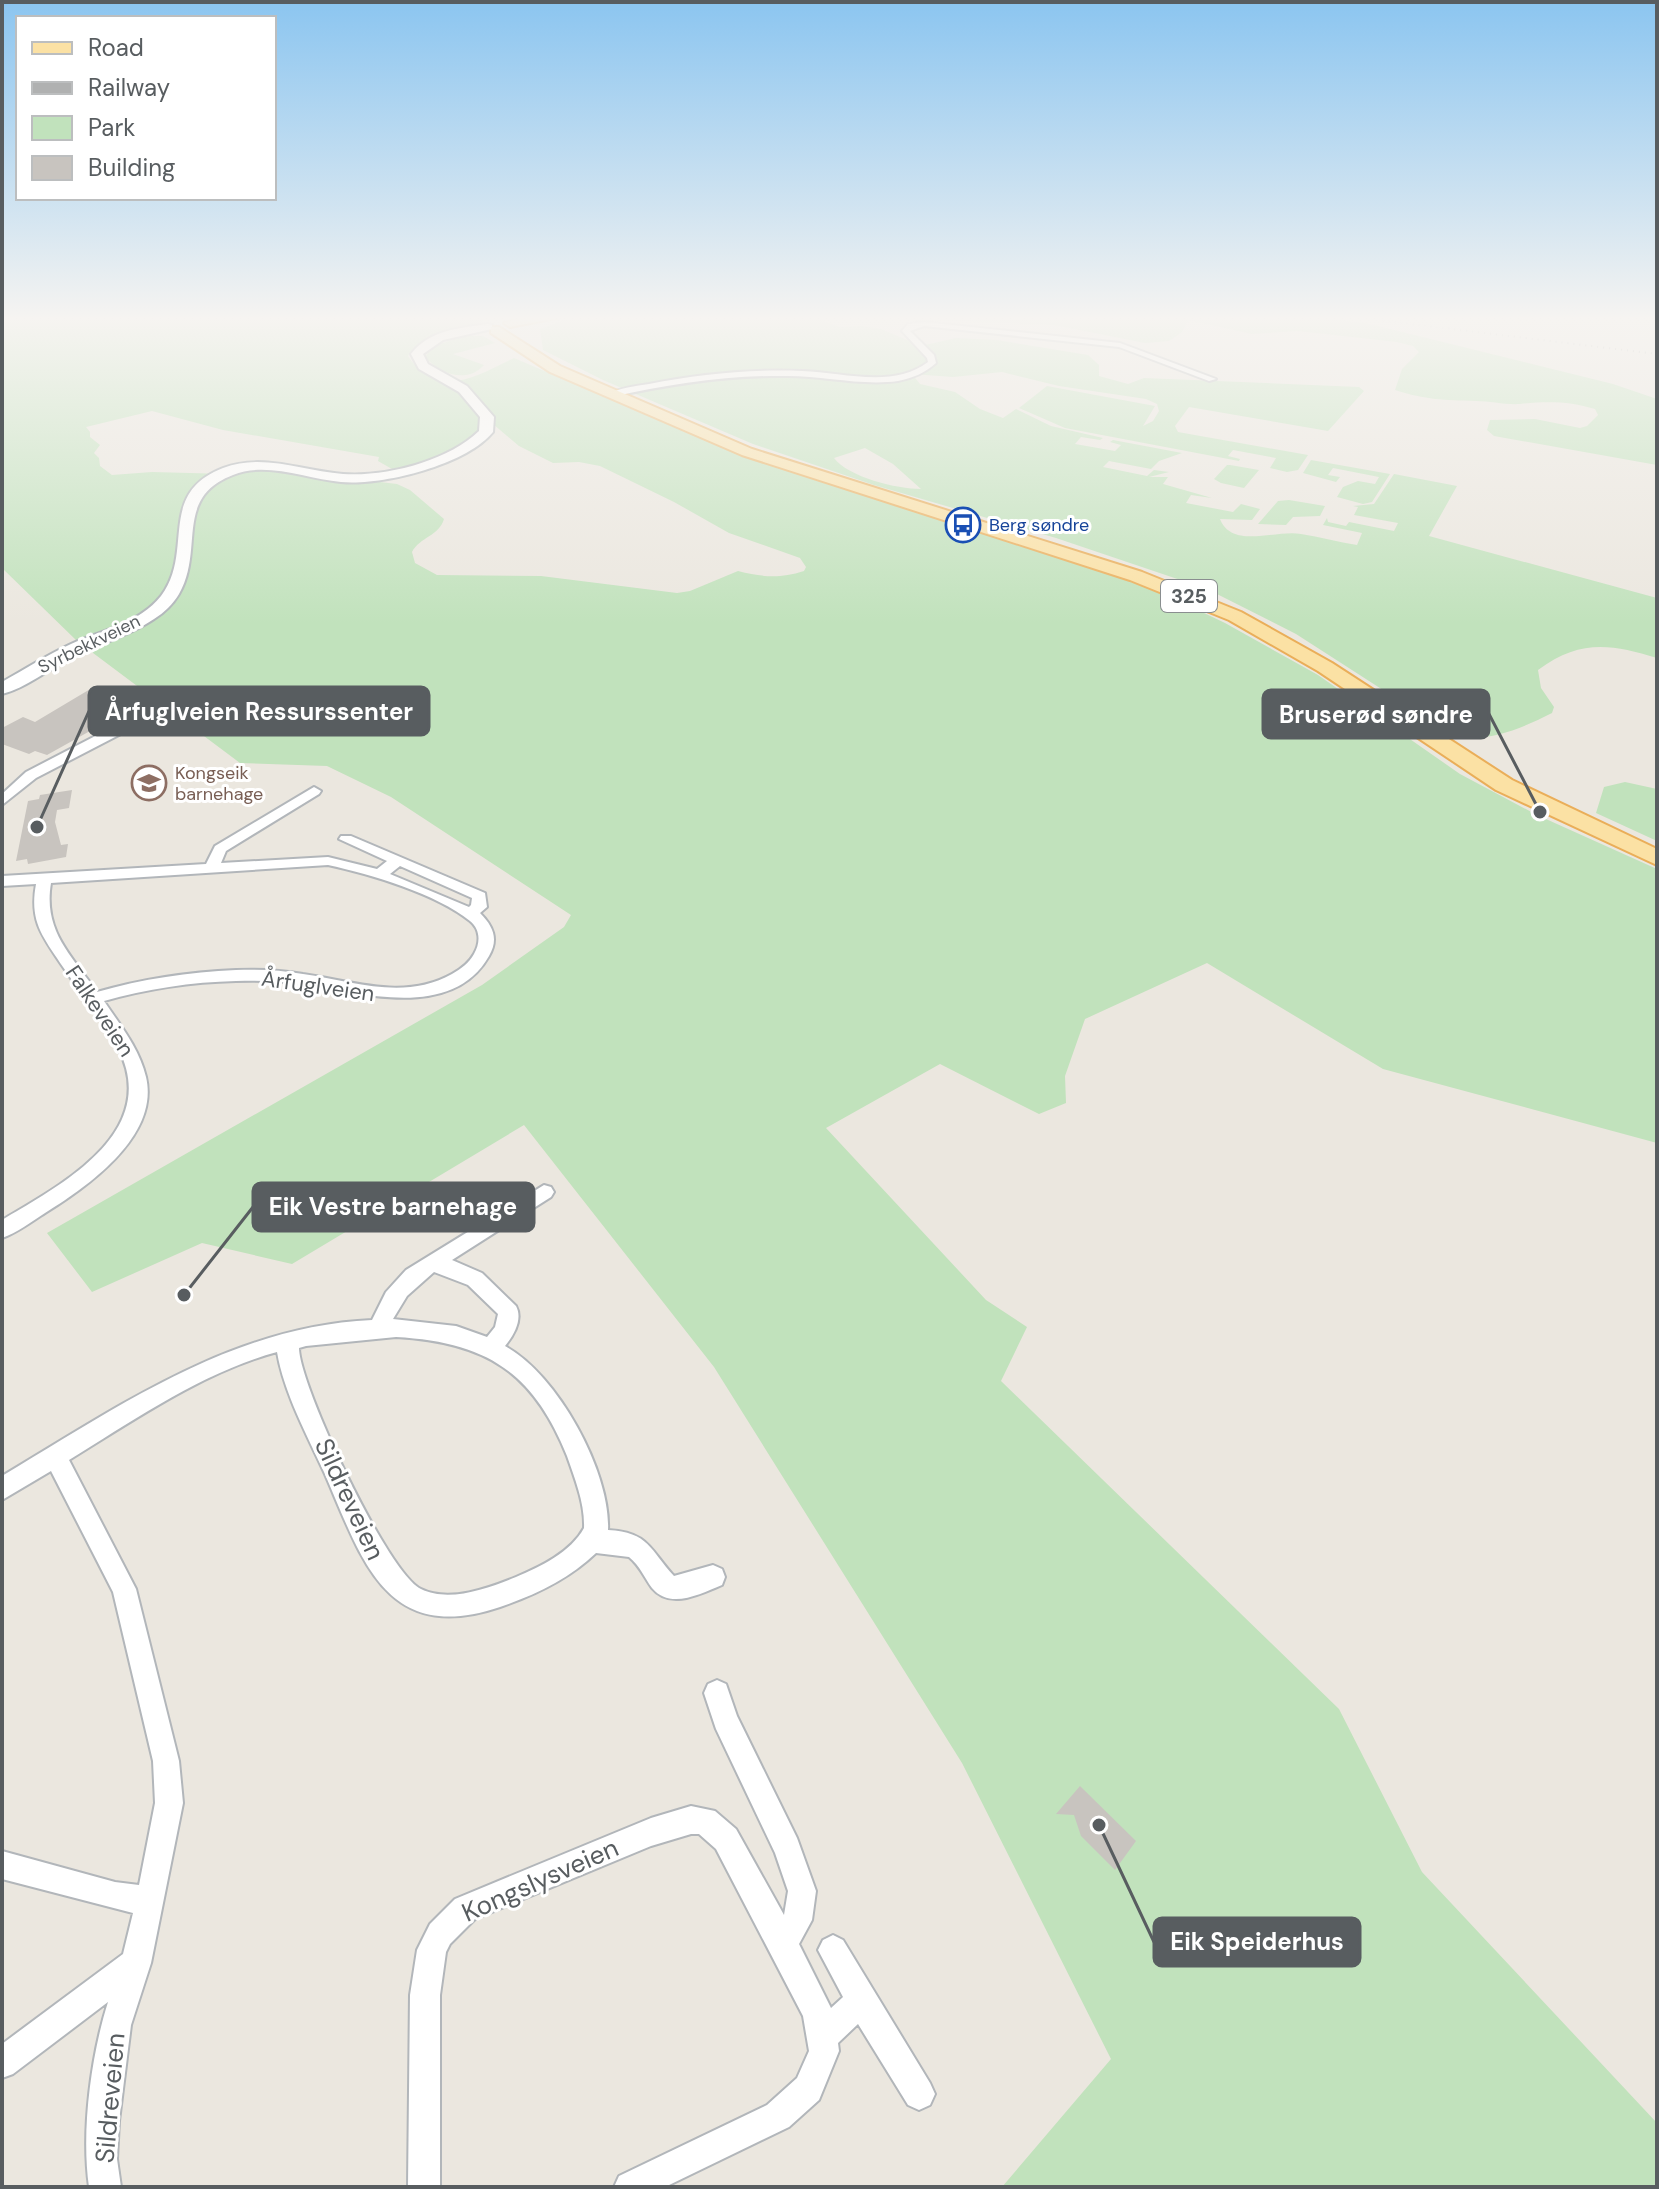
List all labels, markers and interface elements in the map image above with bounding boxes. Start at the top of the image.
legend [16,16,276,200]
text: Road [88,32,144,63]
text: Railway [88,72,170,103]
text: Park [88,112,135,143]
text: Building [88,152,175,183]
bus stop icon: Berg søndre [944,506,982,544]
place label: Berg søndre [989,513,1089,537]
road number: 325 [1161,580,1217,612]
street label: Syrbekkveien [34,609,144,679]
callout: Årfuglveien Ressurssenter [89,687,429,735]
callout: Bruserød søndre [1263,690,1489,738]
text: Årfuglveien Ressurssenter [105,695,413,727]
text: Bruserød søndre [1279,699,1473,730]
place label: Kongseik barnehage [175,761,263,806]
school or university icon: Kongseik barnehage [130,764,168,802]
street label: Falkeveien [59,960,141,1062]
street label: Årfuglveien [260,964,376,1008]
callout: Eik Vestre barnehage [253,1183,534,1231]
text: Eik Vestre barnehage [269,1191,517,1222]
street label: Sildreveien [307,1433,393,1565]
street label: Kongslysveien [456,1830,624,1930]
callout: Eik Speiderhus [1154,1918,1360,1966]
text: Eik Speiderhus [1170,1926,1344,1957]
street label: Sildreveien [87,2031,133,2165]

